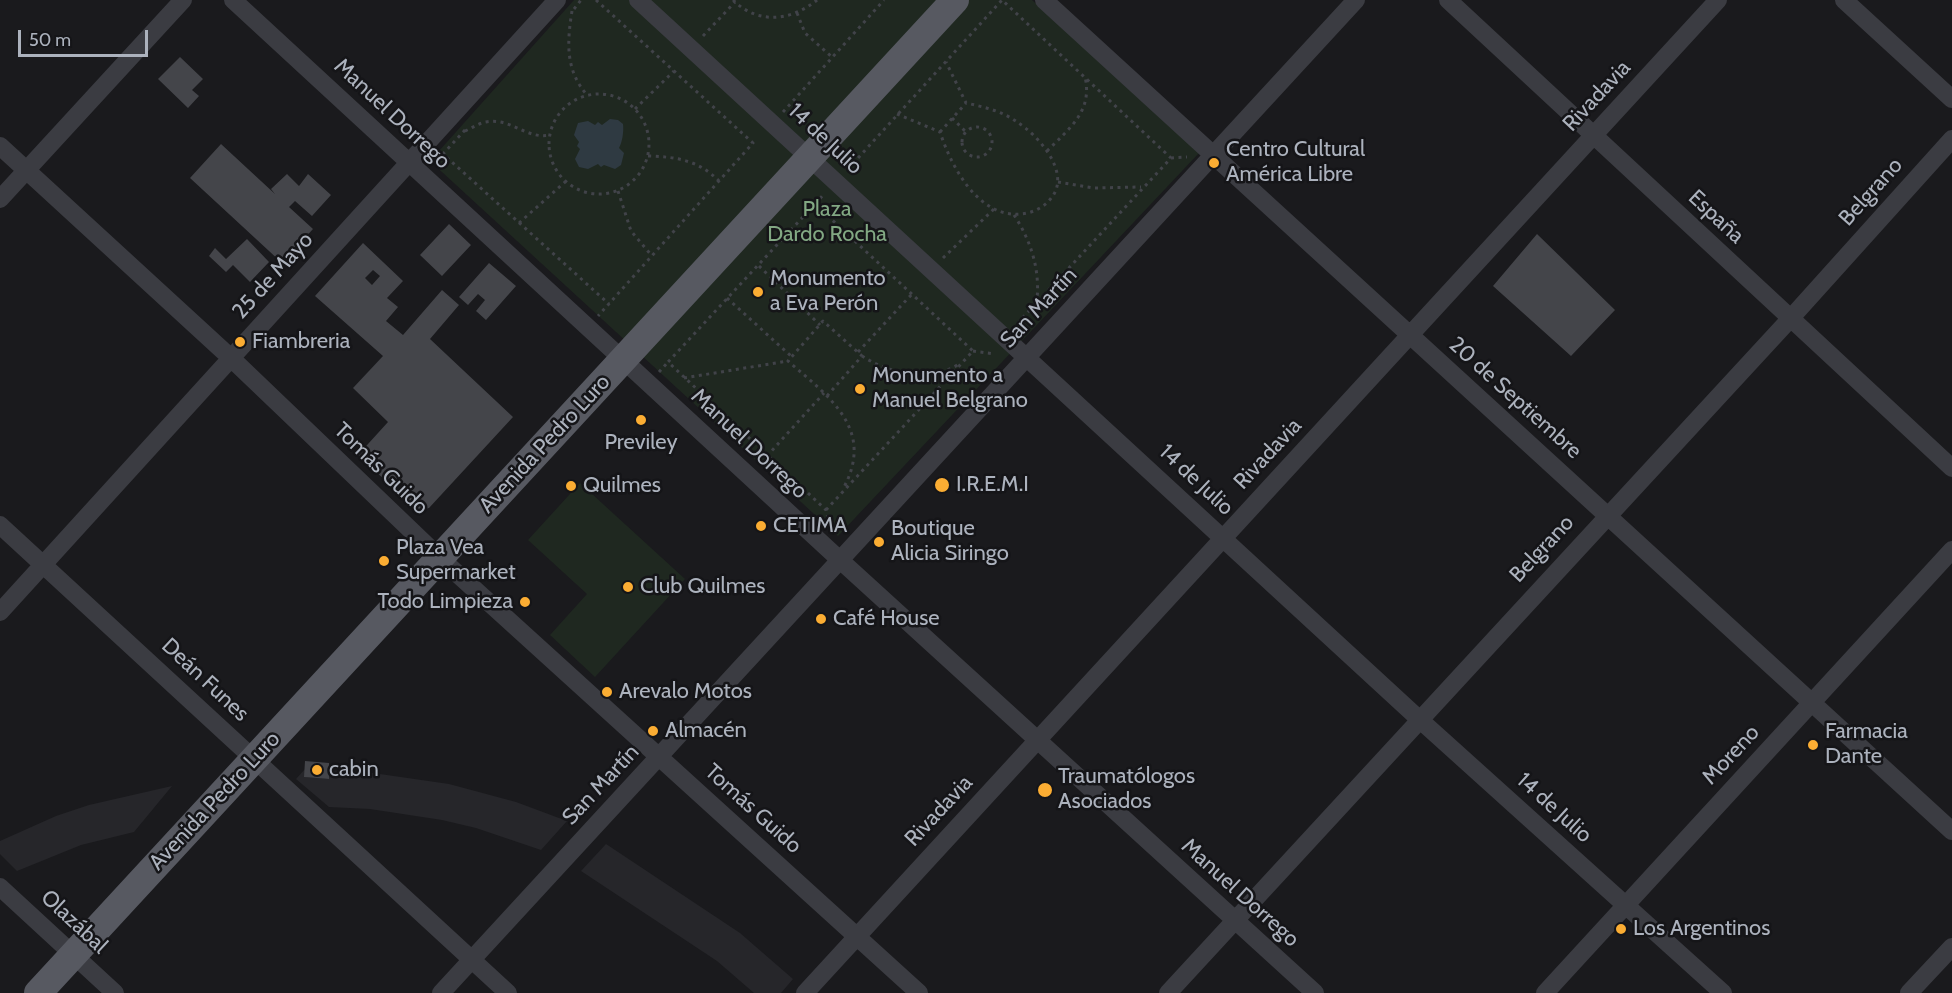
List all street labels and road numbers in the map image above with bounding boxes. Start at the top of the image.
street label: Manuel Dorrego [328,53,456,175]
street label: Rivadavia [1558,55,1636,137]
street label: 14 de Julio [782,98,868,180]
street label: Belgrano [1834,153,1908,231]
street label: España [1683,185,1749,249]
street label: 25 de Mayo [227,227,319,325]
street label: San Martín [995,262,1083,354]
street label: 20 de Septiembre [1443,332,1587,464]
street label: Avenida Pedro Luro [474,369,616,519]
street label: Manuel Dorrego [685,383,813,505]
street label: Rivadavia [1229,413,1307,495]
street label: Tomás Guido [328,417,434,521]
street label: 14 de Julio [1153,439,1239,521]
street label: Belgrano [1504,510,1580,588]
street label: Deán Funes [156,633,254,727]
street label: Moreno [1697,720,1765,790]
street label: Avenida Pedro Luro [144,726,286,876]
street label: San Martín [557,739,645,831]
street label: Tomás Guido [699,759,807,859]
street label: 14 de Julio [1511,767,1597,849]
street label: Rivadavia [900,770,978,852]
street label: Manuel Dorrego [1176,833,1304,953]
street label: Olazábal [35,885,113,959]

